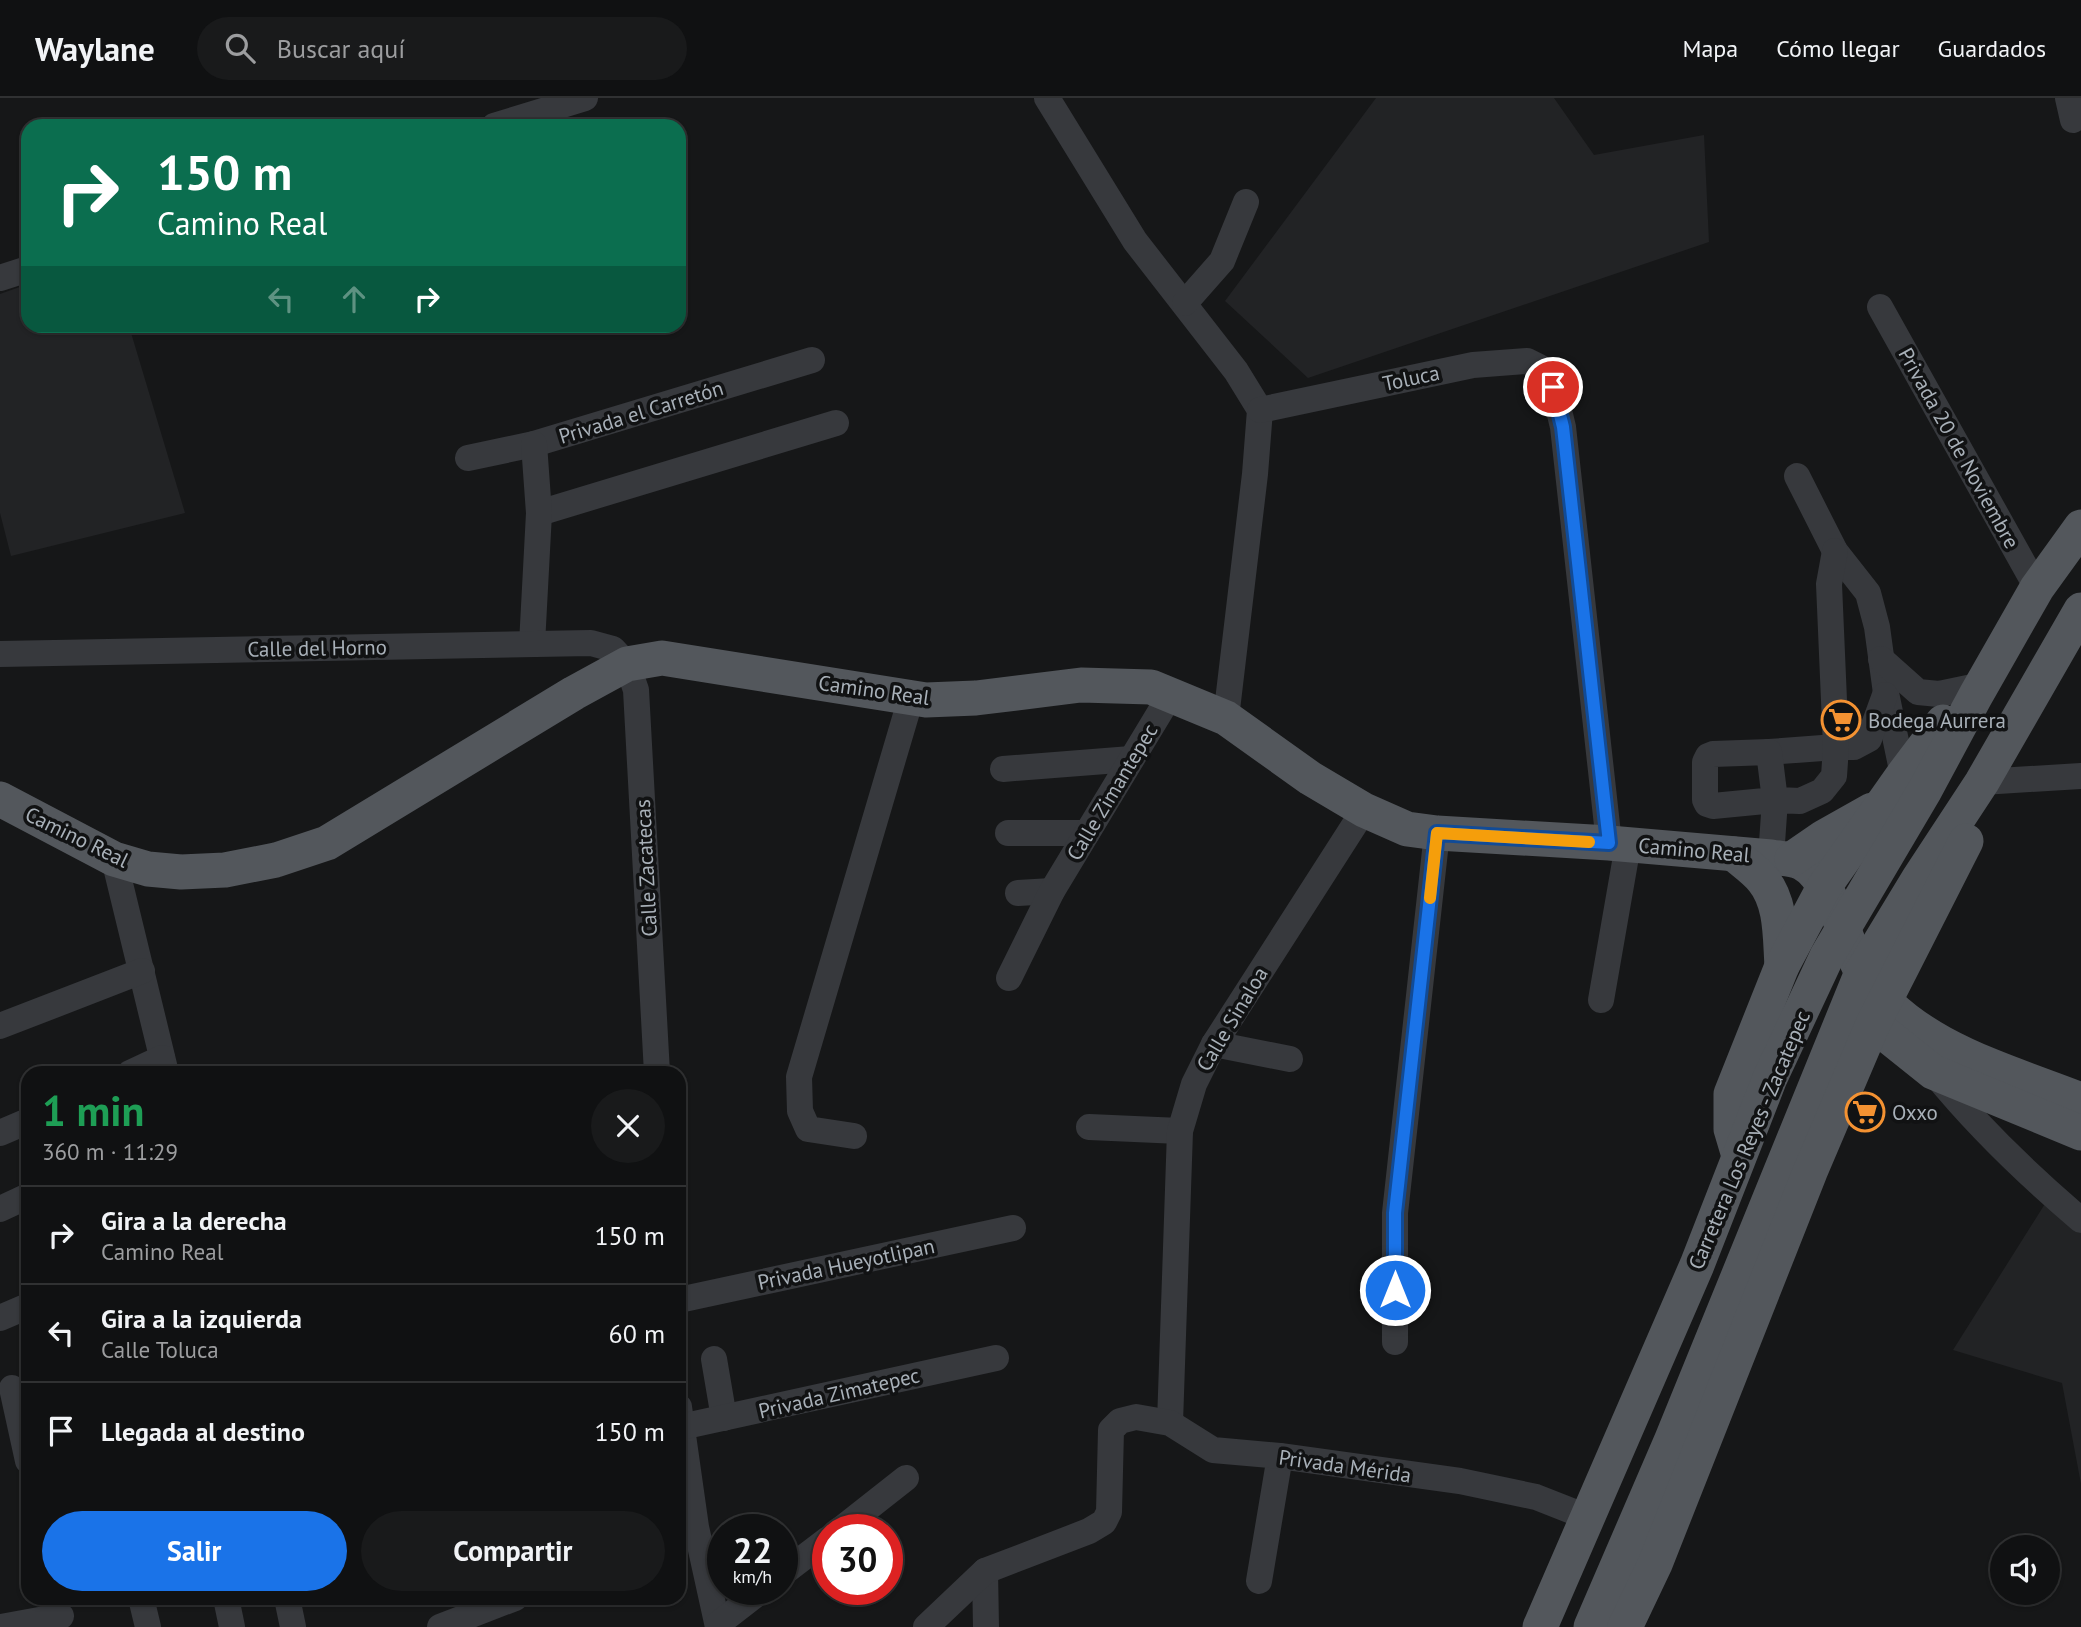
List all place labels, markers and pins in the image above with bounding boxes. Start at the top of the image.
pin [1523,357,1583,417]
supermarket icon: Bodega Aurrera [1820,699,1862,741]
place label: Bodega Aurrera [1868,707,2006,734]
supermarket icon: Oxxo [1844,1091,1886,1133]
place label: Oxxo [1892,1099,1938,1126]

